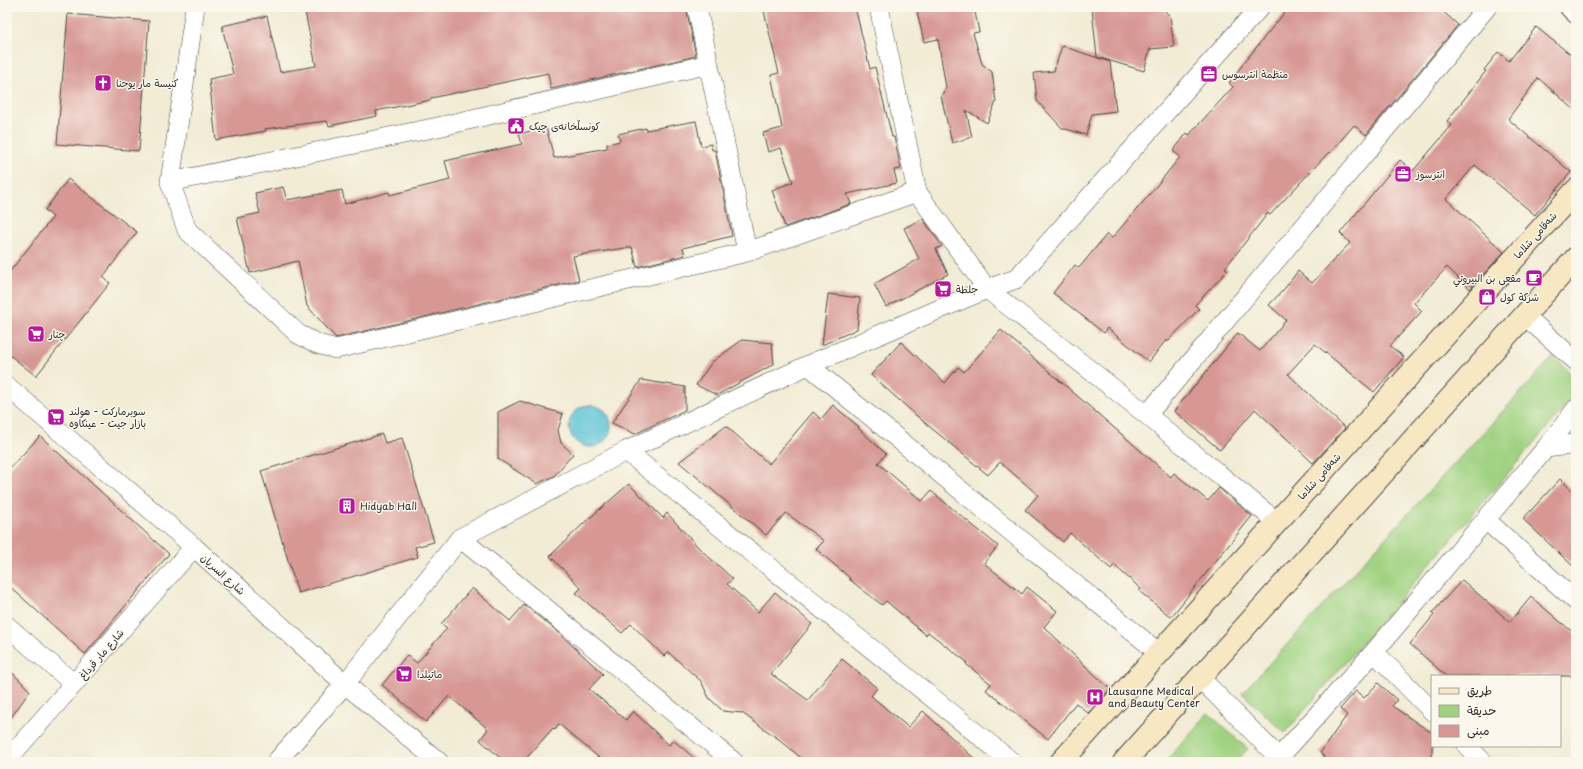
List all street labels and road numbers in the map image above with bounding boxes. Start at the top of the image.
street label: شەقامی شلاما [1510,208,1561,262]
street label: شەقامی شلاما [1294,449,1345,503]
street label: شارع السريان [197,550,249,598]
street label: شارع مار قرداغ [75,625,128,683]

